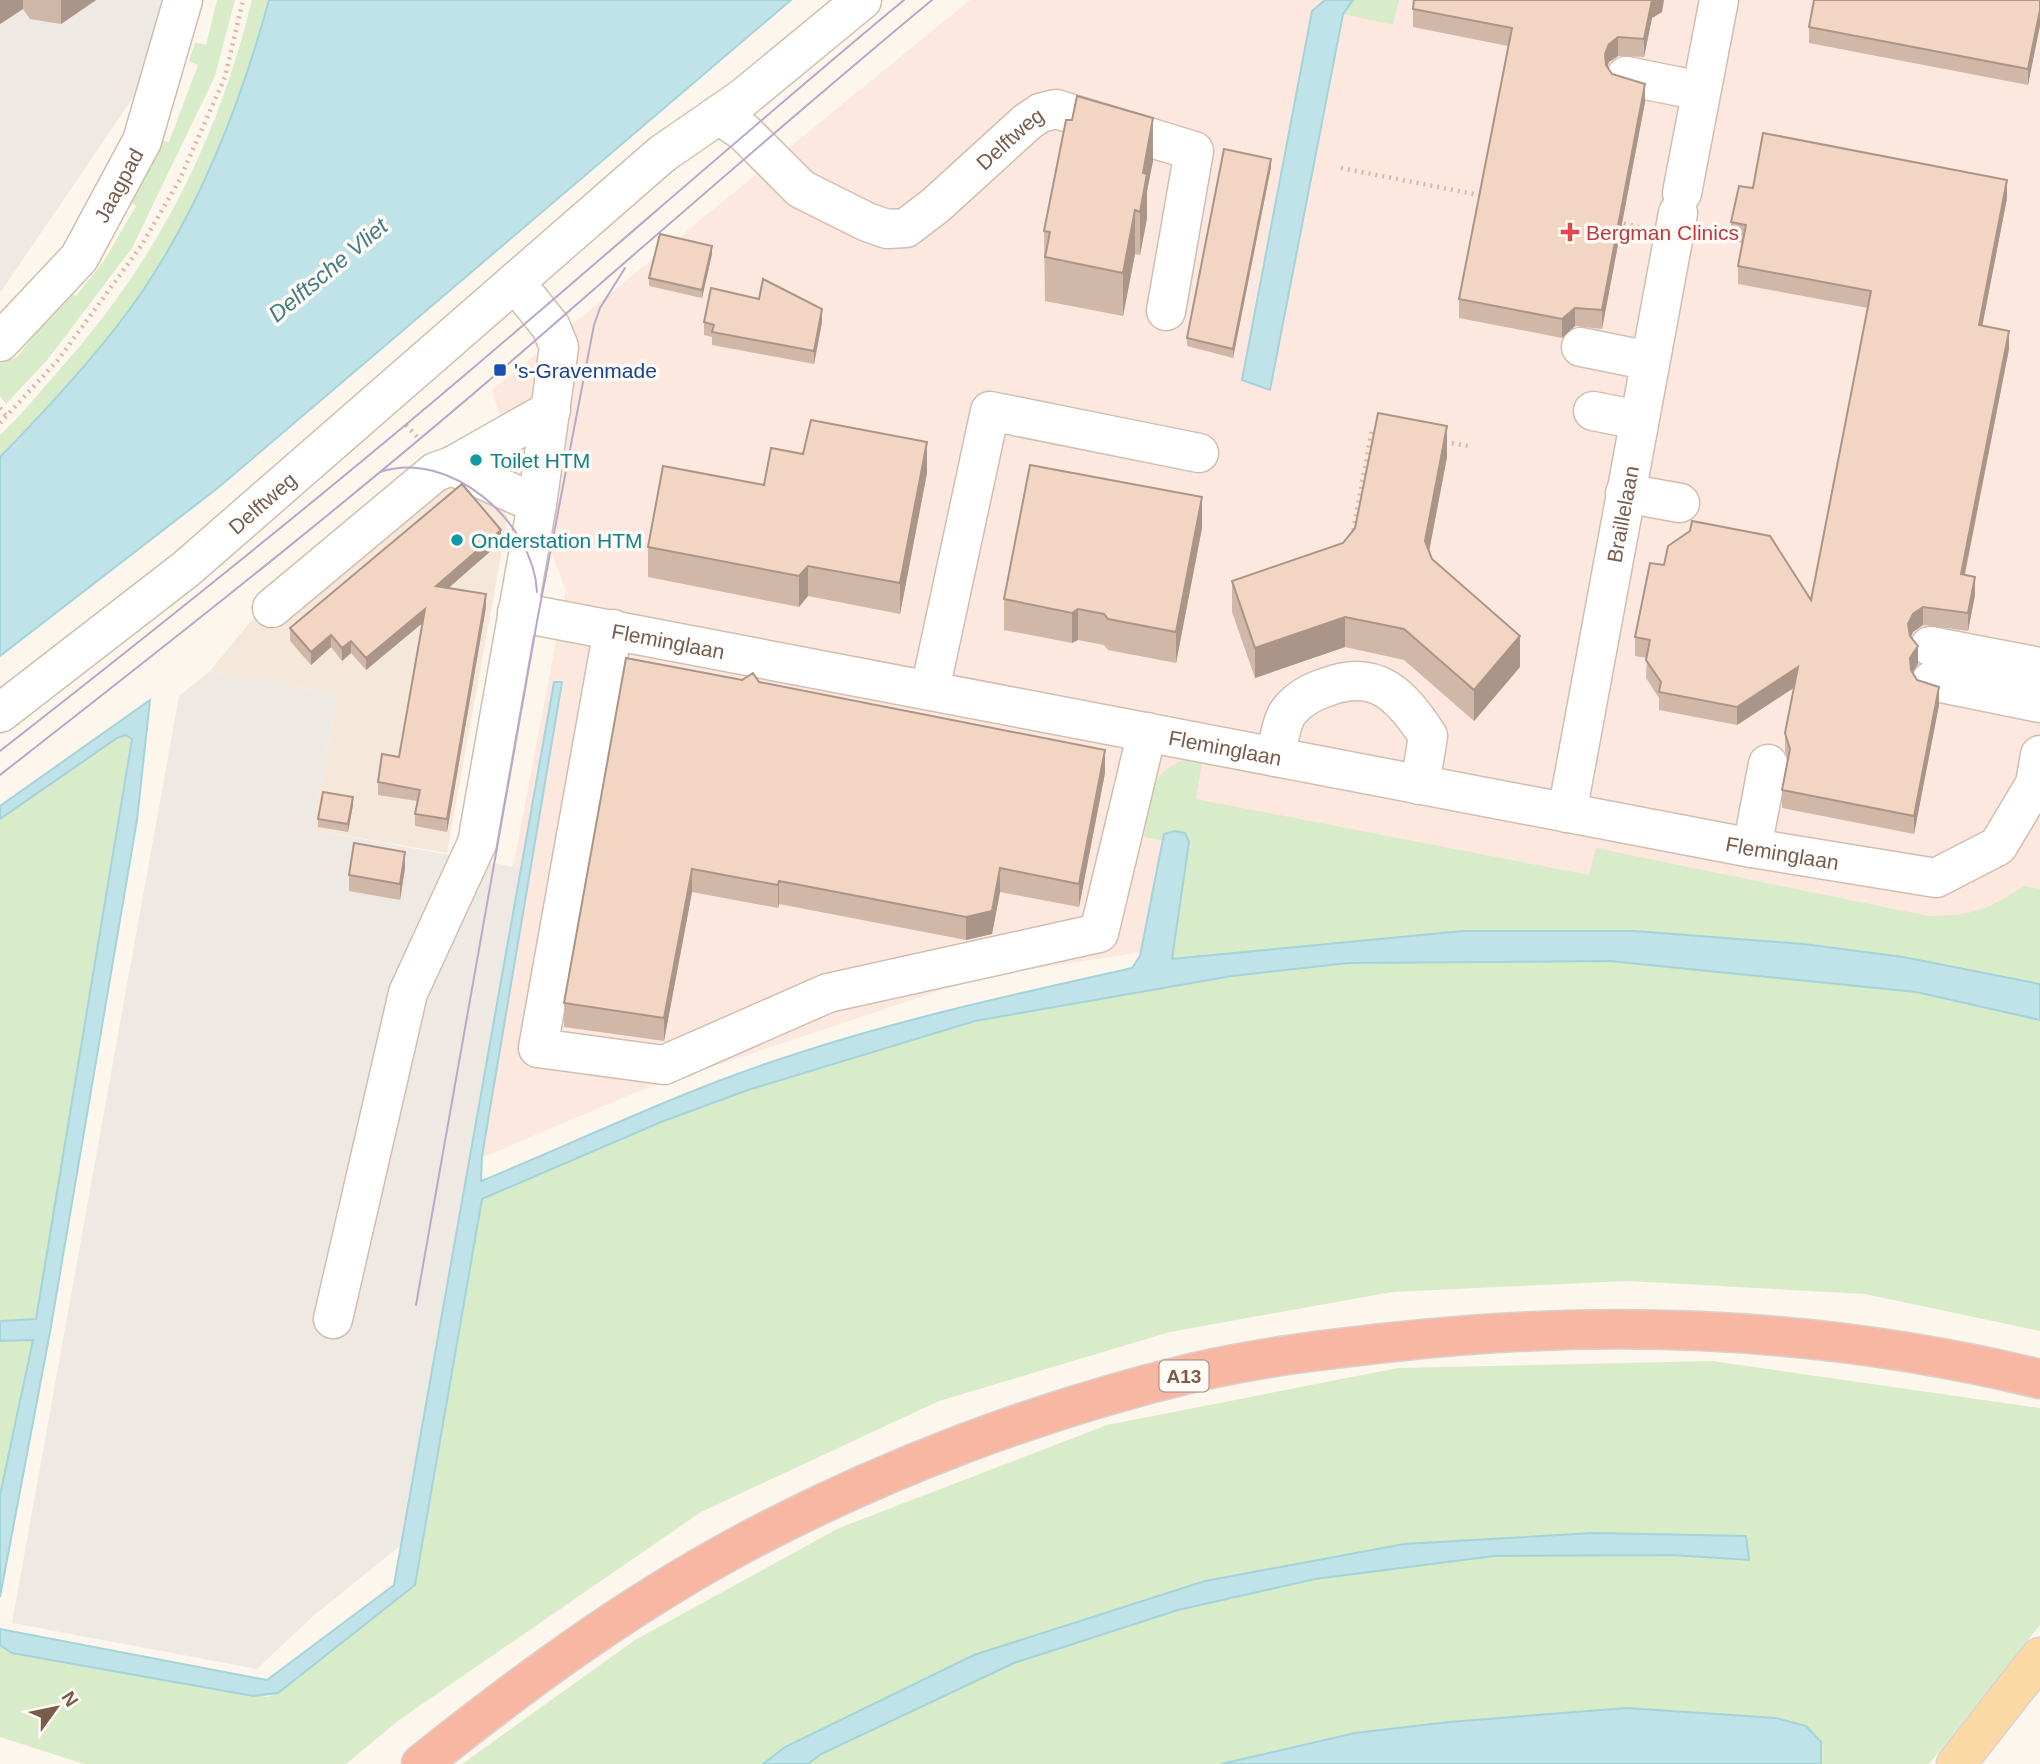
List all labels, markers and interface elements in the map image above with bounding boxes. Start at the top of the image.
street label: Delftweg [971,103,1048,174]
street label: Jaagpad [89,144,147,226]
water label: Delftsche Vliet [263,212,394,327]
place label: Bergman Clinics [1586,221,1739,244]
marker: Bergman Clinics [1560,222,1580,242]
place label: 's-Gravenmade [514,359,657,382]
marker: 's-Gravenmade [492,362,508,378]
place label: Toilet HTM [490,449,590,472]
marker: Toilet HTM [468,452,484,468]
street label: Braillelaan [1602,464,1643,564]
street label: Delftweg [224,467,300,538]
place label: Onderstation HTM [471,529,643,552]
marker: Onderstation HTM [449,532,465,548]
street label: Fleminglaan [610,619,727,663]
street label: Fleminglaan [1167,725,1284,769]
street label: Fleminglaan [1724,832,1841,873]
road number: A13 [1160,1360,1208,1392]
north arrow [21,1673,91,1743]
text: N [57,1688,82,1710]

